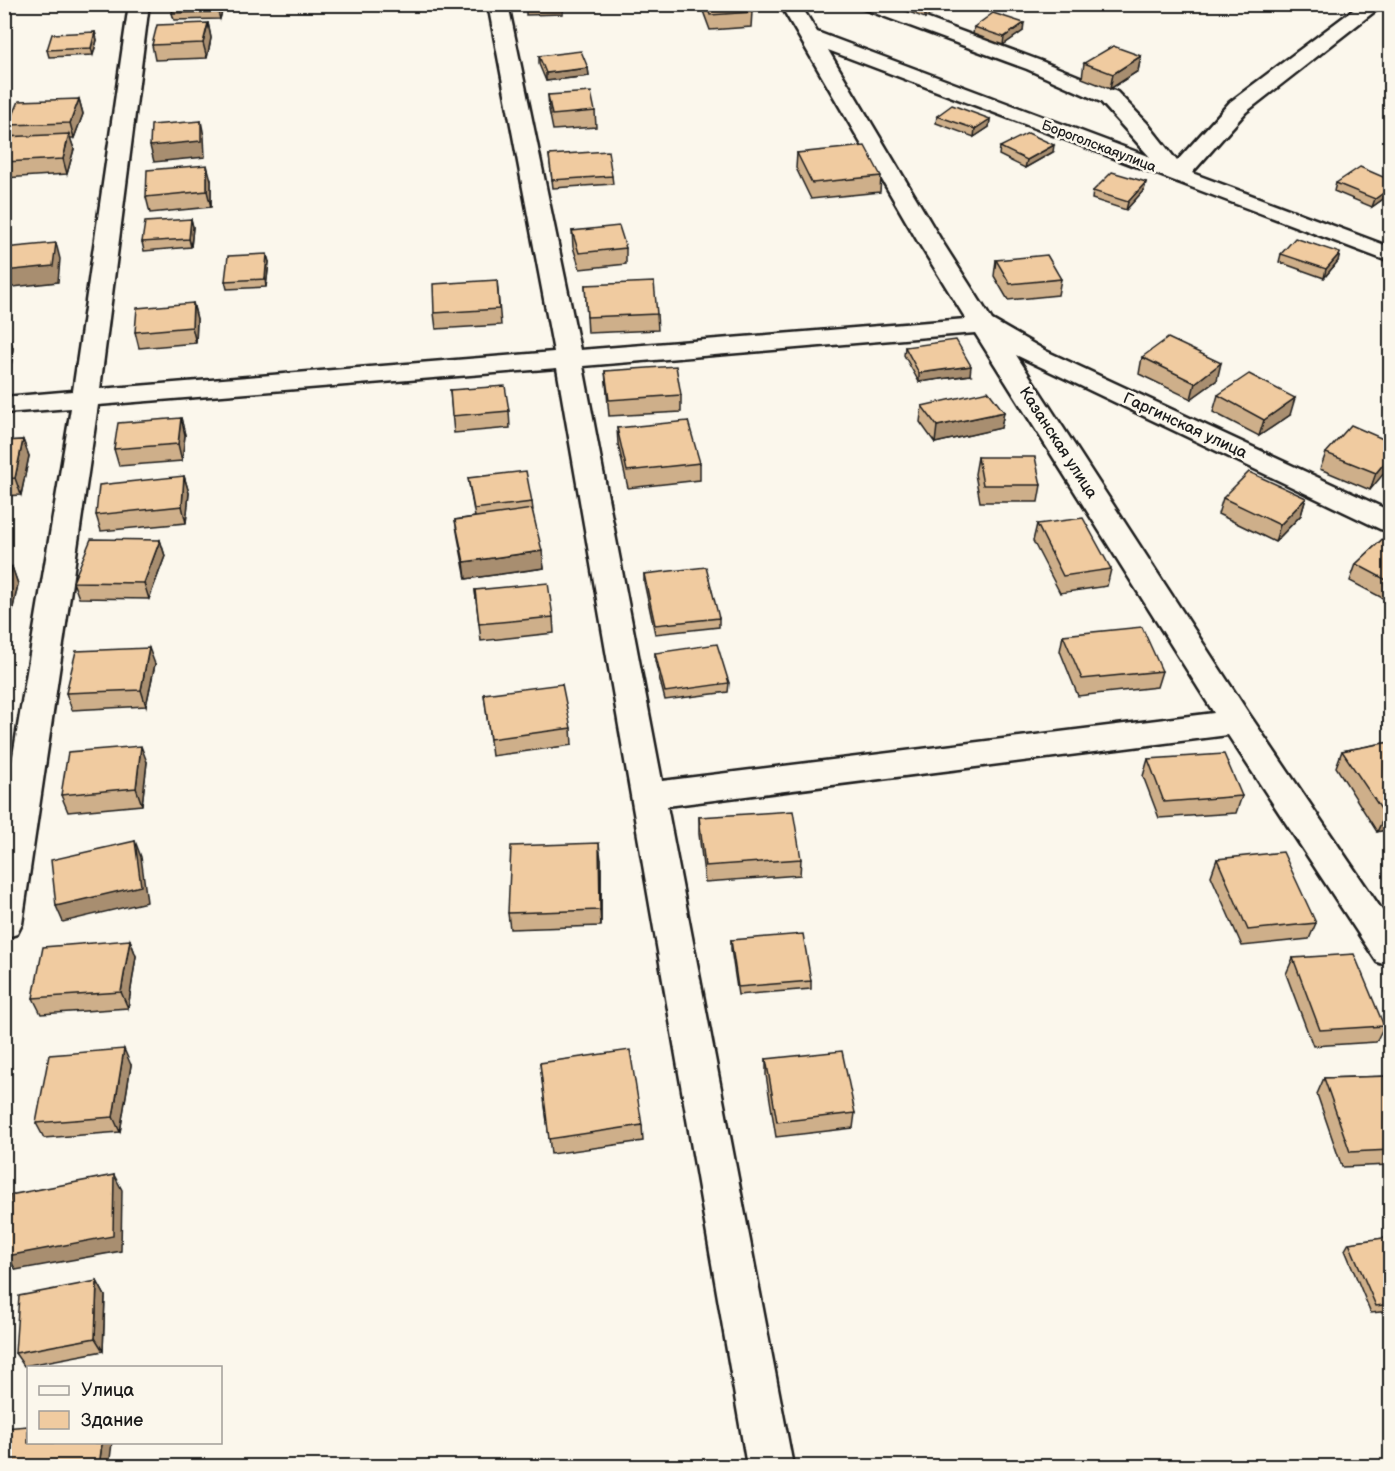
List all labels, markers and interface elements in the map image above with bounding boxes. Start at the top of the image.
street label: Бороголскаяулица [1039,116,1159,176]
street label: Казанская улица [1015,384,1101,503]
street label: Гаргинская улица [1120,389,1250,463]
legend [27,1366,222,1444]
text: Улица [81,1380,135,1401]
text: Здание [81,1410,143,1431]

